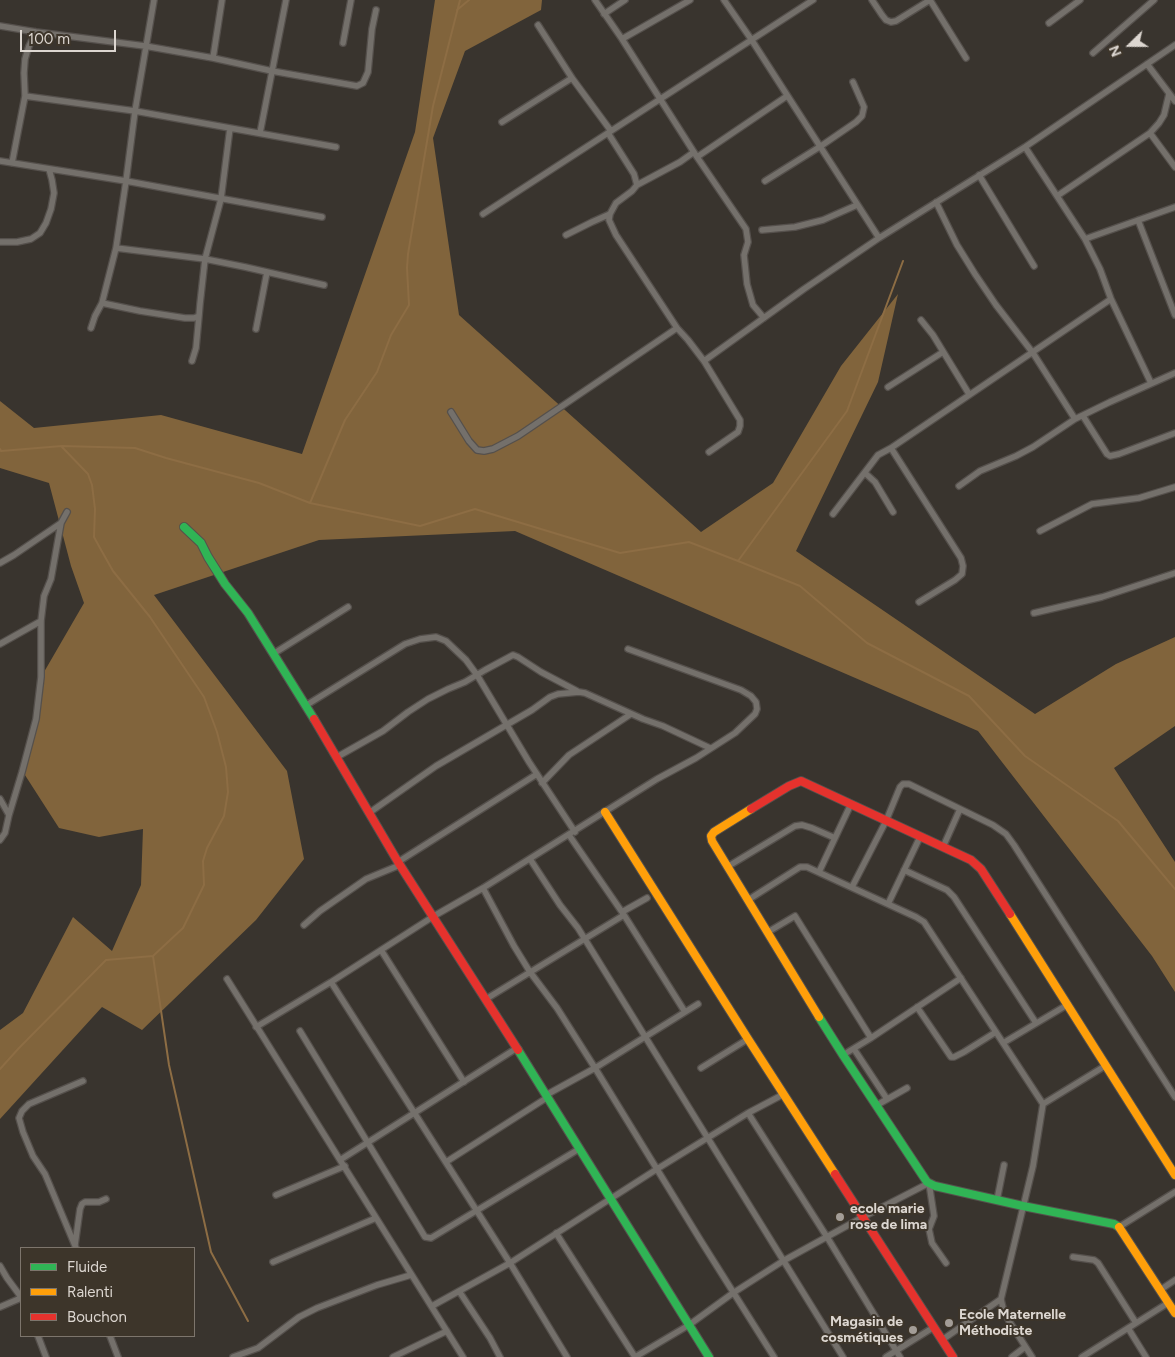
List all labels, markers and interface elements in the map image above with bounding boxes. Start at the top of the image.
scale bar [22,20,119,52]
north arrow [1105,20,1155,70]
text: 100 m [28,30,70,48]
text: N [1106,43,1126,59]
place label: ecole marie rose de lima [850,1201,927,1234]
marker: ecole marie rose de lima [834,1211,846,1223]
legend [20,1247,195,1337]
text: Fluide [67,1258,107,1276]
text: Ralenti [67,1283,113,1301]
place label: Ecole Maternelle Méthodiste [959,1307,1066,1340]
text: Bouchon [67,1308,127,1326]
place label: Magasin de cosmétiques [821,1314,903,1346]
marker: Ecole Maternelle Méthodiste [943,1317,955,1329]
marker: Magasin de cosmétiques [907,1324,919,1336]

